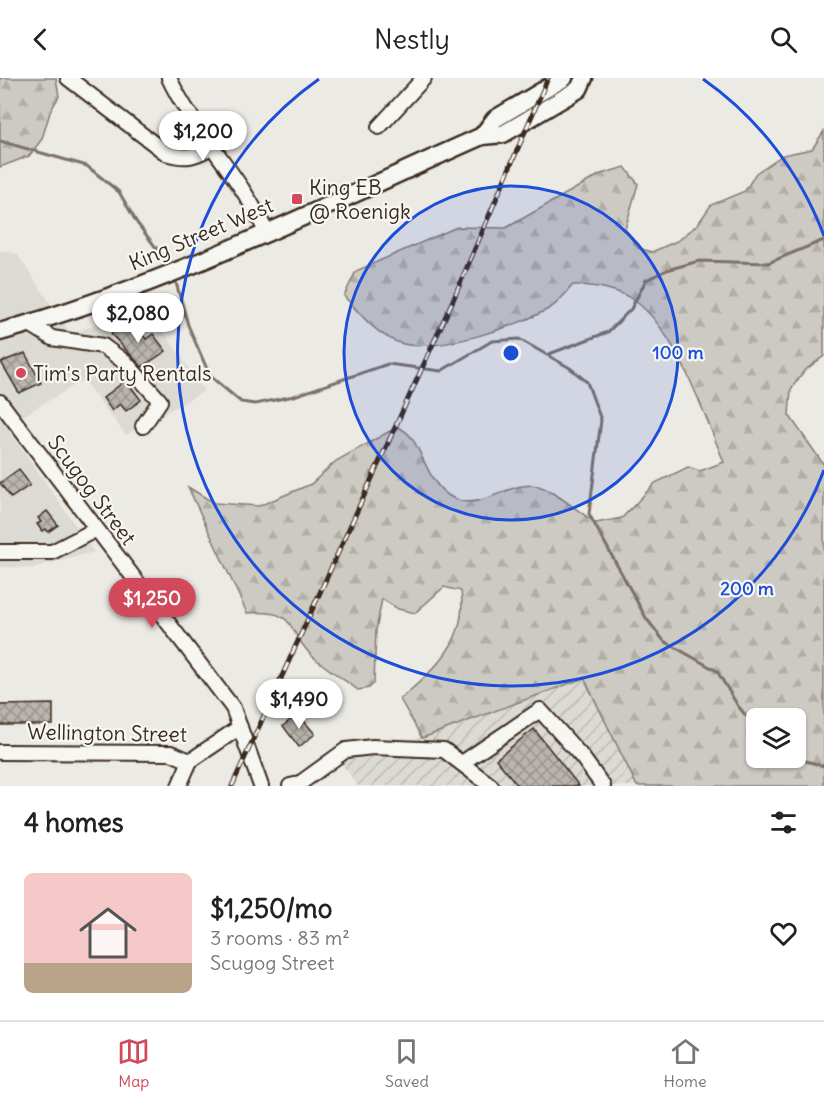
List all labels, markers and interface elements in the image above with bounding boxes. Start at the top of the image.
text: Nestly [374,22,450,56]
icon: back [24,23,57,56]
icon: search [767,23,800,56]
pin: $1,200 [154,111,252,162]
text: $1,200 [173,118,233,143]
place label: King EB @ Roenigk [309,174,411,225]
street label: King Street West [125,192,277,276]
marker: King EB @ Roenigk [290,192,304,206]
pin: $2,080 [89,293,187,344]
text: $2,080 [106,300,170,325]
text: 100 m [653,341,704,364]
centre of rings [501,343,521,363]
place label: Tim's Party Rentals [33,360,212,387]
marker: Tim's Party Rentals [14,366,28,380]
street label: Scugog Street [42,430,142,550]
text: 200 m [720,577,774,600]
pin: $1,250 [103,578,201,629]
text: $1,250 [123,585,181,610]
pin: $1,490 [250,679,348,730]
text: $1,490 [270,686,328,711]
map controls [746,708,806,768]
button: layers [746,708,806,768]
street label: Wellington Street [27,718,187,748]
text: 4 homes [24,806,123,839]
icon: filters [767,806,800,839]
text: $1,250/mo [210,892,332,925]
icon: home [72,897,144,969]
icon: heart [767,917,800,950]
text: 3 rooms · 83 m² [210,925,350,950]
text: Scugog Street [210,950,335,975]
tab: Map [117,1035,150,1091]
tab: Saved [385,1035,429,1091]
tab: Home [664,1035,707,1091]

